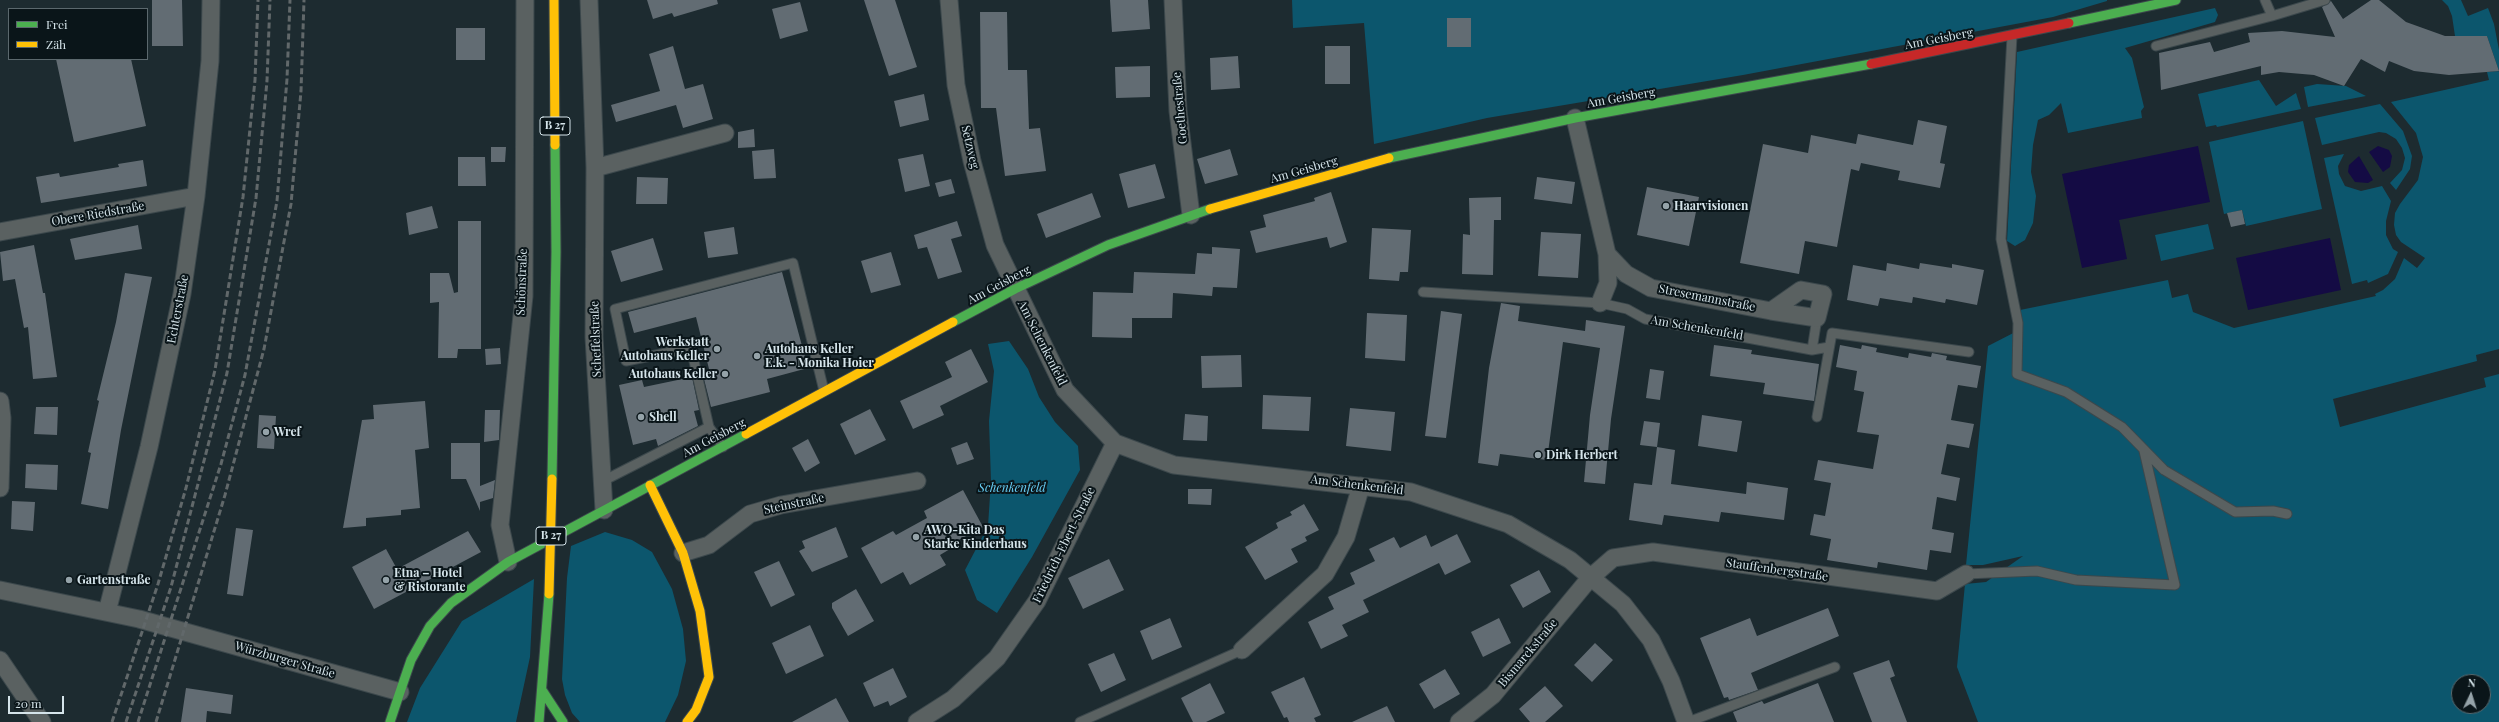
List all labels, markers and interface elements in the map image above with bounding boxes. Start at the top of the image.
legend [8,8,148,60]
text: Frei [46,16,68,32]
street label: Am Geisberg [1904,25,1974,53]
text: Zäh [46,36,66,52]
street label: Goethestraße [1170,71,1190,145]
street label: Am Geisberg [1586,85,1656,111]
road number: B 27 [540,117,570,135]
street label: Setzweg [958,124,982,170]
street label: Am Geisberg [1269,154,1339,186]
street label: Obere Riedstraße [50,199,146,229]
place label: Haarvisionen [1674,199,1748,213]
marker: Haarvisionen [1661,201,1671,211]
street label: Schönstraße [514,248,530,316]
street label: Am Geisberg [965,262,1033,308]
street label: Echterstraße [164,273,192,345]
street label: Stresemannstraße [1657,282,1757,314]
street label: Am Schenkenfeld [1014,298,1070,388]
street label: Scheffelstraße [587,300,605,378]
street label: Am Schenkenfeld [1650,313,1744,343]
place label: Werkstatt Autohaus Keller [621,335,709,363]
place label: Autohaus Keller E.k. - Monika Hoier [765,342,874,370]
marker: Werkstatt Autohaus Keller [712,344,722,354]
marker: Autohaus Keller E.k. - Monika Hoier [752,351,762,361]
place label: Autohaus Keller [629,367,717,381]
marker: Autohaus Keller [720,369,730,379]
place label: Shell [649,410,677,424]
marker: Shell [636,412,646,422]
street label: Am Geisberg [680,415,748,461]
place label: Wref [274,425,301,439]
marker: Wref [261,427,271,437]
place label: Dirk Herbert [1546,448,1618,462]
marker: Dirk Herbert [1533,450,1543,460]
street label: Am Schenkenfeld [1310,472,1404,498]
park label: Schenkenfeld [978,481,1046,495]
street label: Friedrich-Ebert-Straße [1030,485,1098,605]
street label: Steinstraße [762,491,826,517]
place label: AWO-Kita Das Starke Kinderhaus [924,523,1027,551]
road number: B 27 [536,527,566,545]
marker: AWO-Kita Das Starke Kinderhaus [911,532,921,542]
street label: Stauffenbergstraße [1725,556,1829,584]
place label: Etna – Hotel & Ristorante [394,566,466,594]
place label: Gartenstraße [77,573,151,587]
marker: Gartenstraße [64,575,74,585]
marker: Etna – Hotel & Ristorante [381,575,391,585]
street label: Bismarckstraße [1495,616,1561,690]
street label: Würzburger Straße [233,639,337,681]
north arrow [2451,674,2491,714]
text: N [2467,675,2476,690]
scale bar [10,688,66,714]
text: 20 m [15,695,42,711]

